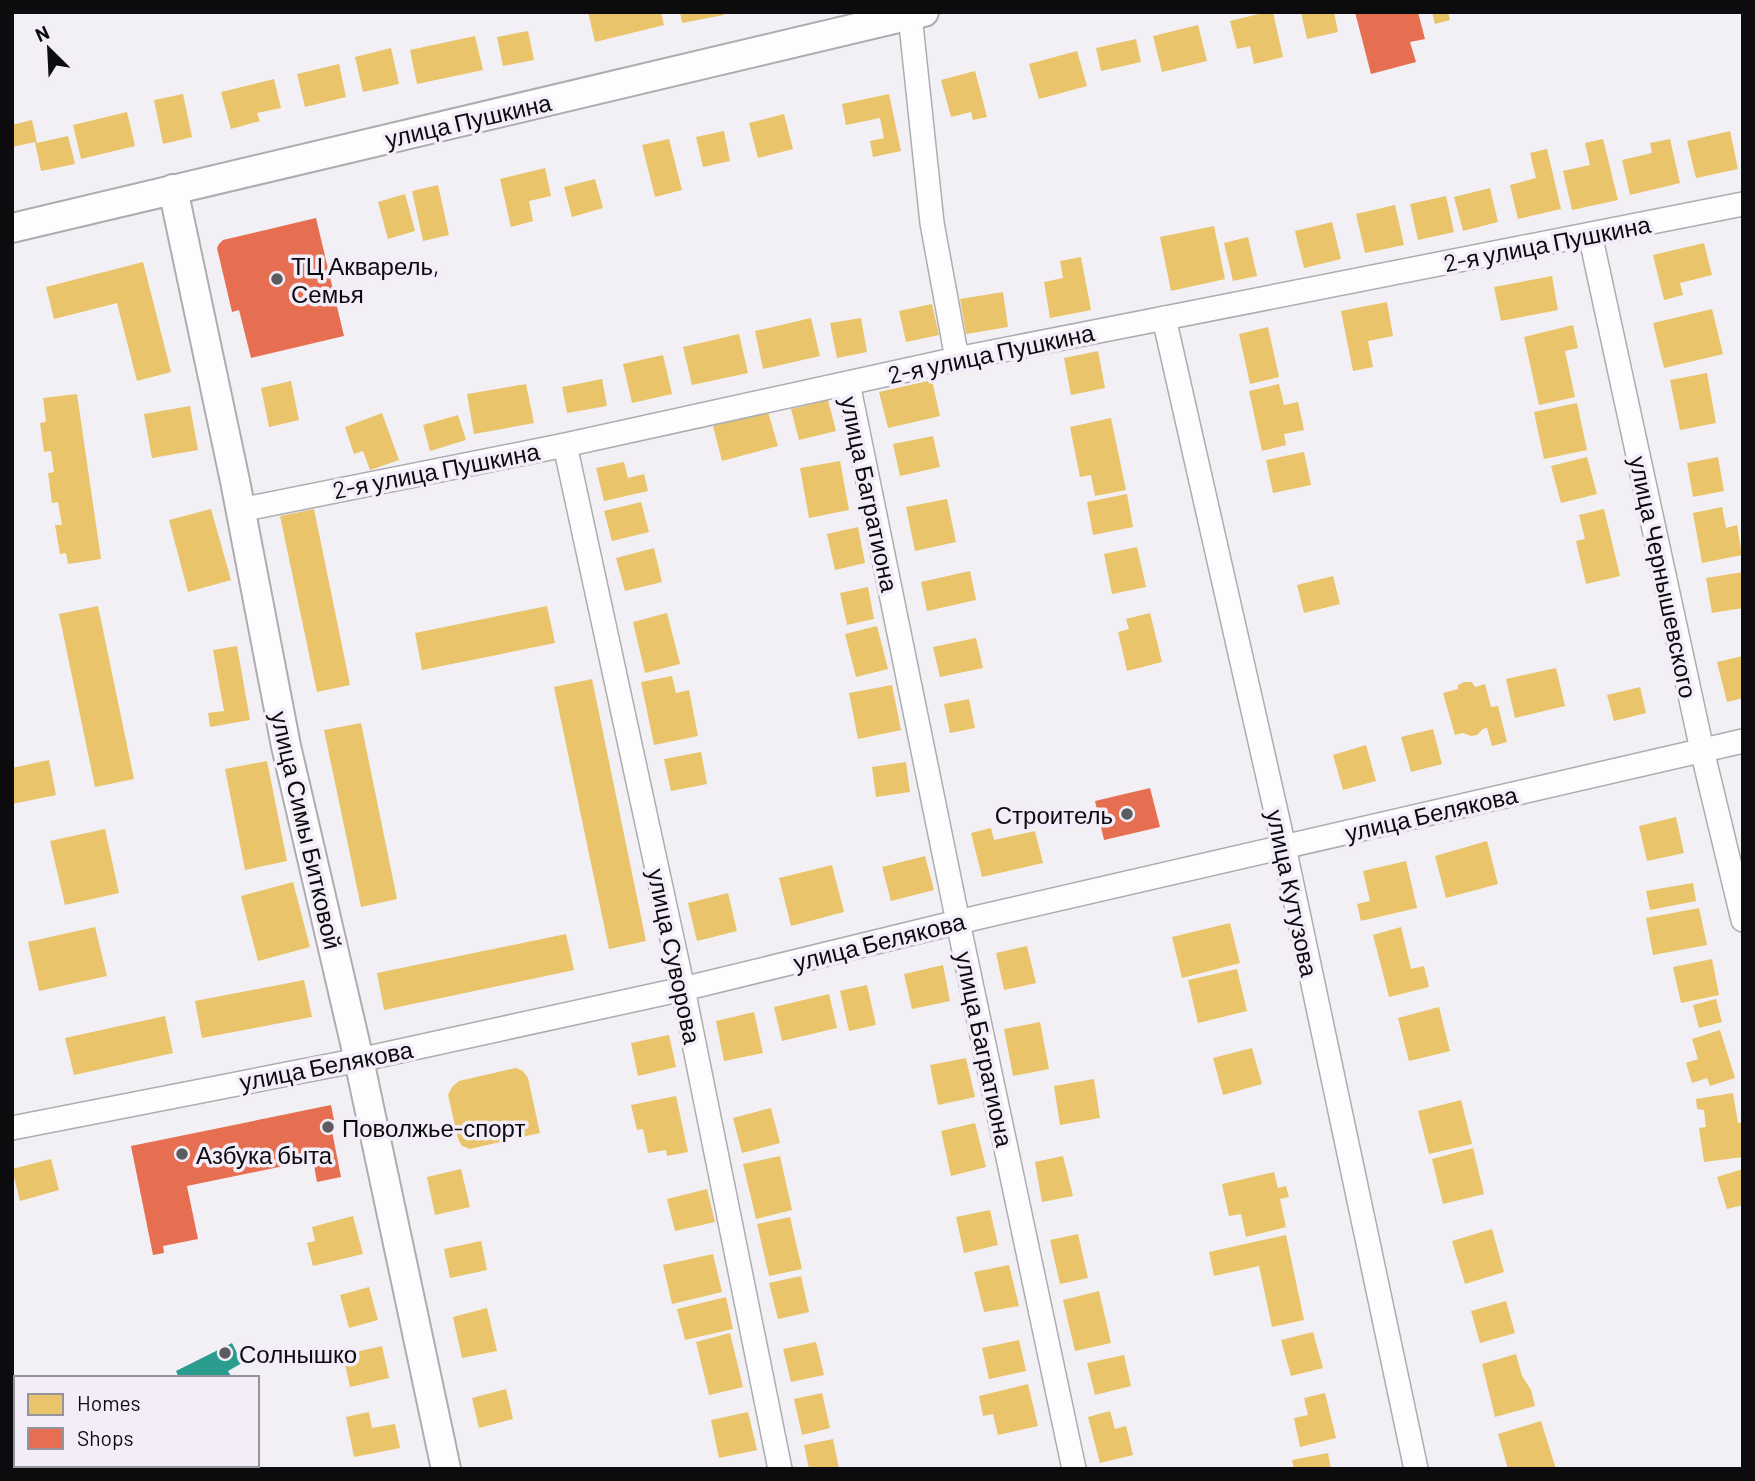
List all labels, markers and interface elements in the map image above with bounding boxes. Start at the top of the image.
north arrow [14,14,84,84]
text: N [31,20,52,46]
street label: улица Пушкина [382,87,555,153]
street label: 2-я улица Пушкина [1441,209,1653,277]
place label: ТЦ Акварель, Семья [291,251,439,308]
marker: ТЦ Акварель, Семья [269,271,285,287]
street label: 2-я улица Пушкина [885,317,1097,389]
street label: улица Багратиона [835,394,905,595]
street label: 2-я улица Пушкина [330,436,542,504]
street label: улица Чернышевского [1624,453,1704,701]
street label: улица Симы Битковой [265,708,349,952]
street label: улица Белякова [1342,779,1521,847]
place label: Строитель [995,800,1113,829]
marker: Строитель [1119,806,1135,822]
street label: улица Кутузова [1261,807,1325,980]
street label: улица Суворова [642,866,708,1047]
street label: улица Белякова [790,905,969,976]
street label: улица Багратиона [950,949,1020,1150]
street label: улица Белякова [237,1034,416,1096]
place label: Поволжье-спорт [342,1113,525,1142]
marker: Поволжье-спорт [320,1119,336,1135]
place label: Азбука быта [196,1140,333,1169]
marker: Азбука быта [174,1146,190,1162]
place label: Солнышко [239,1339,357,1368]
marker: Солнышко [217,1345,233,1361]
legend [14,1376,259,1467]
text: Homes [77,1390,141,1415]
text: Shops [77,1425,134,1450]

